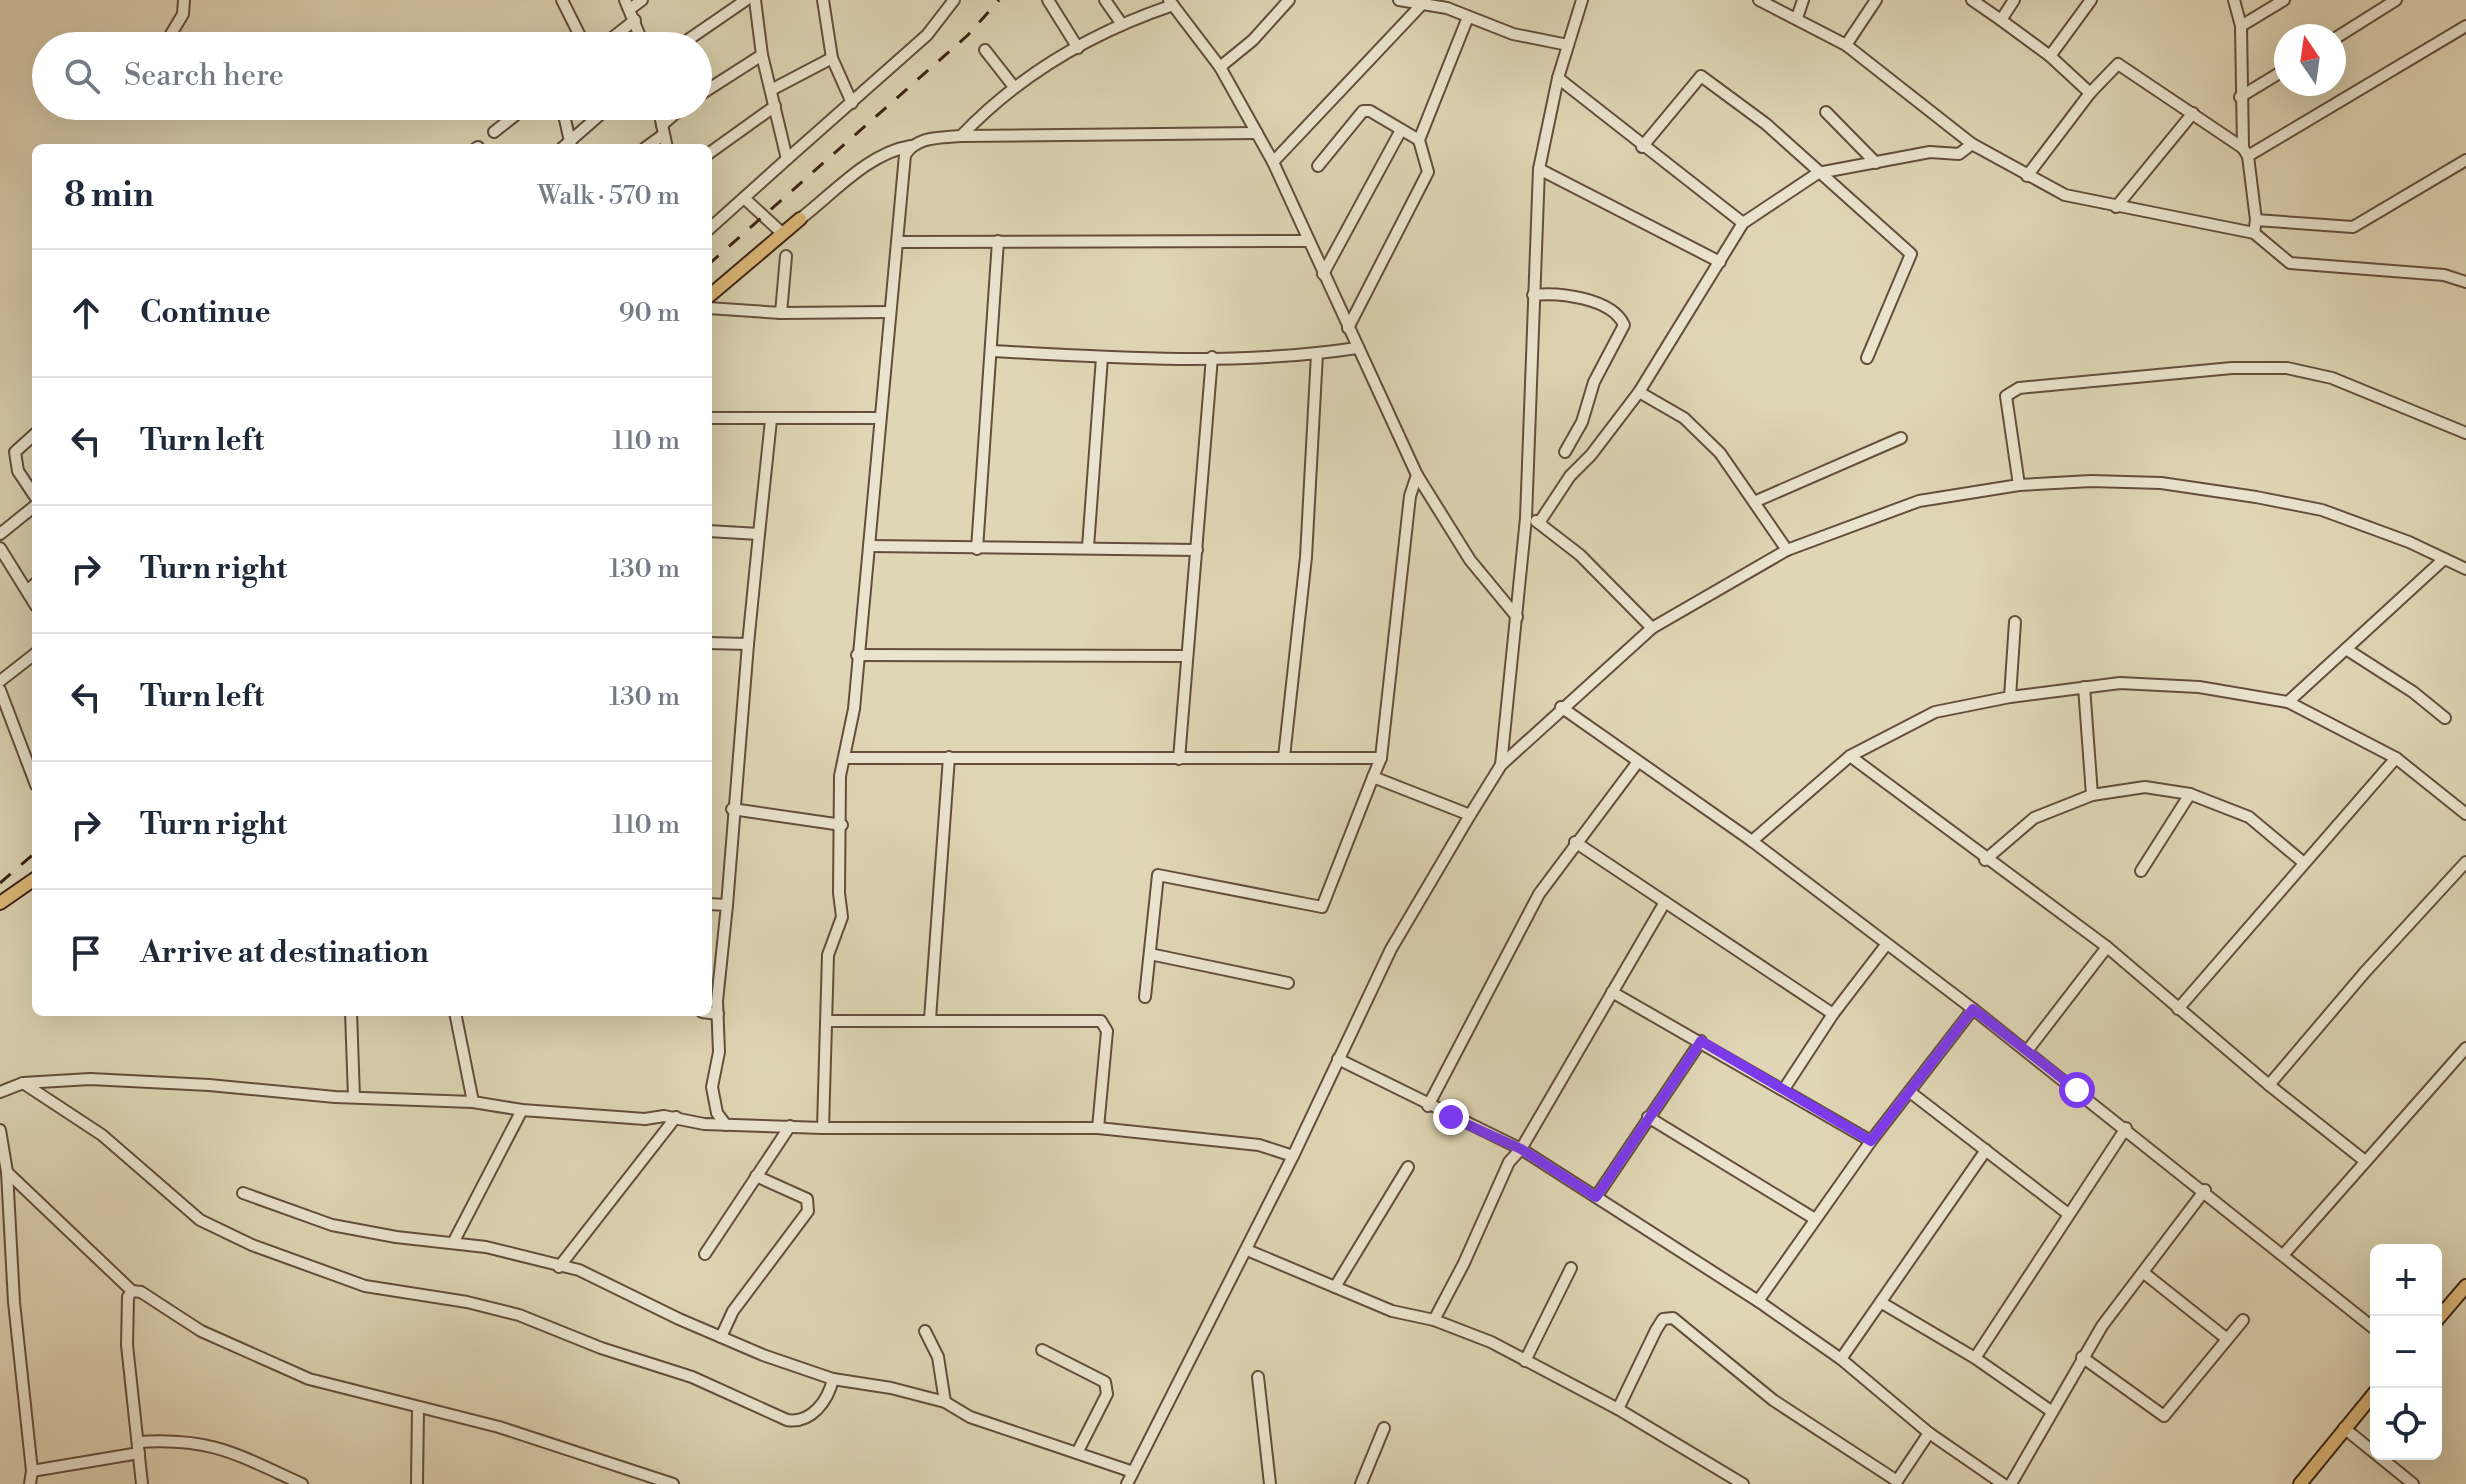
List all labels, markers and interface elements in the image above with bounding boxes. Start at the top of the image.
north arrow [2274,24,2346,96]
search box [32,32,712,120]
icon: search [60,54,104,98]
text: Search here [124,57,284,95]
text: 8 min [64,175,154,217]
text: Walk · 570 m [537,180,680,212]
icon: ahead [64,291,108,335]
text: Continue [140,294,271,332]
text: 90 m [619,297,680,329]
icon: left [64,419,108,463]
text: Turn left [140,422,264,460]
text: 110 m [612,425,680,457]
icon: right [64,547,108,591]
text: Turn right [140,550,287,588]
text: 130 m [609,553,680,585]
icon: left [64,675,108,719]
text: Turn left [140,678,264,716]
text: 130 m [609,681,680,713]
icon: right [64,803,108,847]
text: Turn right [140,806,287,844]
text: 110 m [612,809,680,841]
icon: arrive [64,931,108,975]
text: Arrive at destination [140,934,429,972]
route start [2059,1072,2095,1108]
route end [1433,1099,1469,1135]
map controls [2370,1244,2442,1460]
button: + [2370,1244,2442,1316]
button: − [2370,1316,2442,1388]
button: locate [2370,1388,2442,1460]

